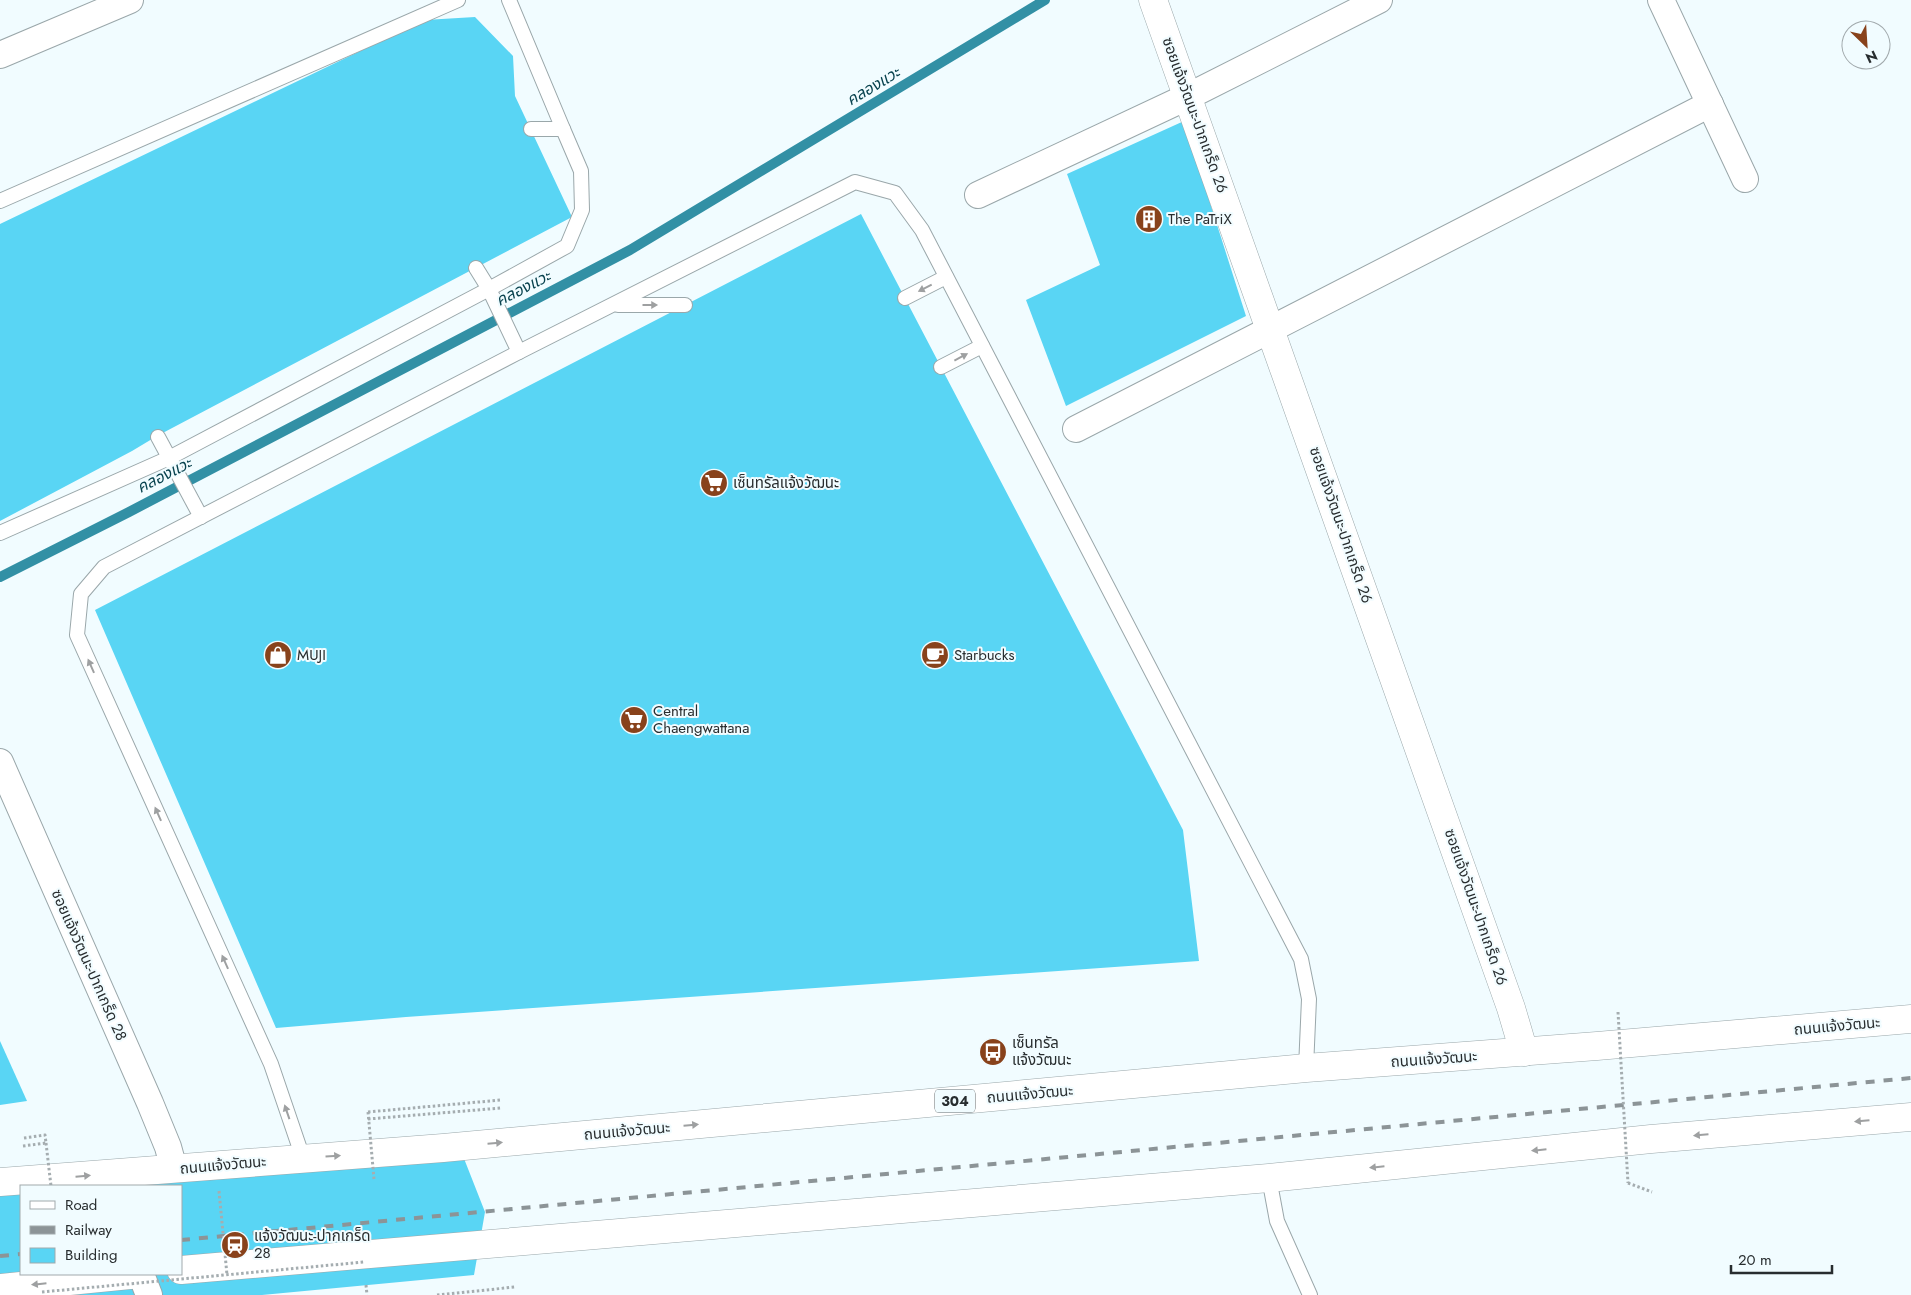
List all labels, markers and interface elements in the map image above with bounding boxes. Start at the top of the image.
north arrow [1841,20,1891,70]
street label: ซอยแจ้งวัฒนะ-ปากเกร็ด 26 [1157,34,1233,196]
text: N [1862,45,1881,68]
water label: คลองแวะ [842,60,906,111]
building icon: The PaTriX [1134,204,1164,234]
place label: The PaTriX [1168,208,1232,230]
water label: คลองแวะ [492,264,556,312]
one-way arrow [918,284,933,292]
one-way arrow [642,301,658,309]
one-way arrow [954,353,969,361]
street label: ซอยแจ้งวัฒนะ-ปากเกร็ด 26 [1304,444,1378,606]
water label: คลองแวะ [133,451,197,499]
supermarket icon: เซ็นทรัลแจ้งวัฒนะ [699,468,729,498]
place label: เซ็นทรัลแจ้งวัฒนะ [733,472,839,494]
shop icon: MUJI [263,640,293,670]
cafe icon: Starbucks [920,640,950,670]
place label: MUJI [297,644,326,666]
place label: Starbucks [954,644,1014,666]
one-way arrow [87,659,95,673]
place label: Central Chaengwattana [653,700,749,739]
supermarket icon: Central Chaengwattana [619,705,649,735]
one-way arrow [154,807,162,821]
street label: ซอยแจ้งวัฒนะ-ปากเกร็ด 26 [1439,826,1513,988]
street label: ซอยแจ้งวัฒนะ-ปากเกร็ด 28 [46,886,132,1044]
one-way arrow [221,955,229,969]
street label: ถนนแจ้งวัฒนะ [1793,1011,1881,1041]
place label: เซ็นทรัล แจ้งวัฒนะ [1012,1032,1071,1071]
bus stop icon: เซ็นทรัล แจ้งวัฒนะ [978,1037,1008,1067]
street label: ถนนแจ้งวัฒนะ [1390,1045,1478,1073]
street label: ถนนแจ้งวัฒนะ [986,1079,1074,1109]
road number: 304 [935,1090,975,1112]
one-way arrow [283,1104,291,1119]
street label: ถนนแจ้งวัฒนะ [583,1116,671,1146]
one-way arrow [1854,1117,1870,1125]
one-way arrow [684,1121,700,1129]
one-way arrow [1692,1131,1708,1139]
one-way arrow [487,1139,503,1147]
one-way arrow [1530,1146,1546,1154]
street label: ถนนแจ้งวัฒนะ [179,1150,267,1180]
one-way arrow [325,1152,341,1160]
one-way arrow [1369,1163,1385,1171]
one-way arrow [76,1171,92,1179]
legend [20,1185,182,1275]
text: Road [65,1194,97,1216]
text: Railway [65,1219,112,1241]
place label: แจ้งวัฒนะ-ปากเกร็ด 28 [254,1225,371,1264]
station icon: แจ้งวัฒนะ-ปากเกร็ด 28 [220,1230,250,1260]
scale bar [1731,1242,1832,1274]
text: Building [65,1244,117,1266]
text: 20 m [1738,1249,1772,1271]
one-way arrow [31,1280,47,1288]

